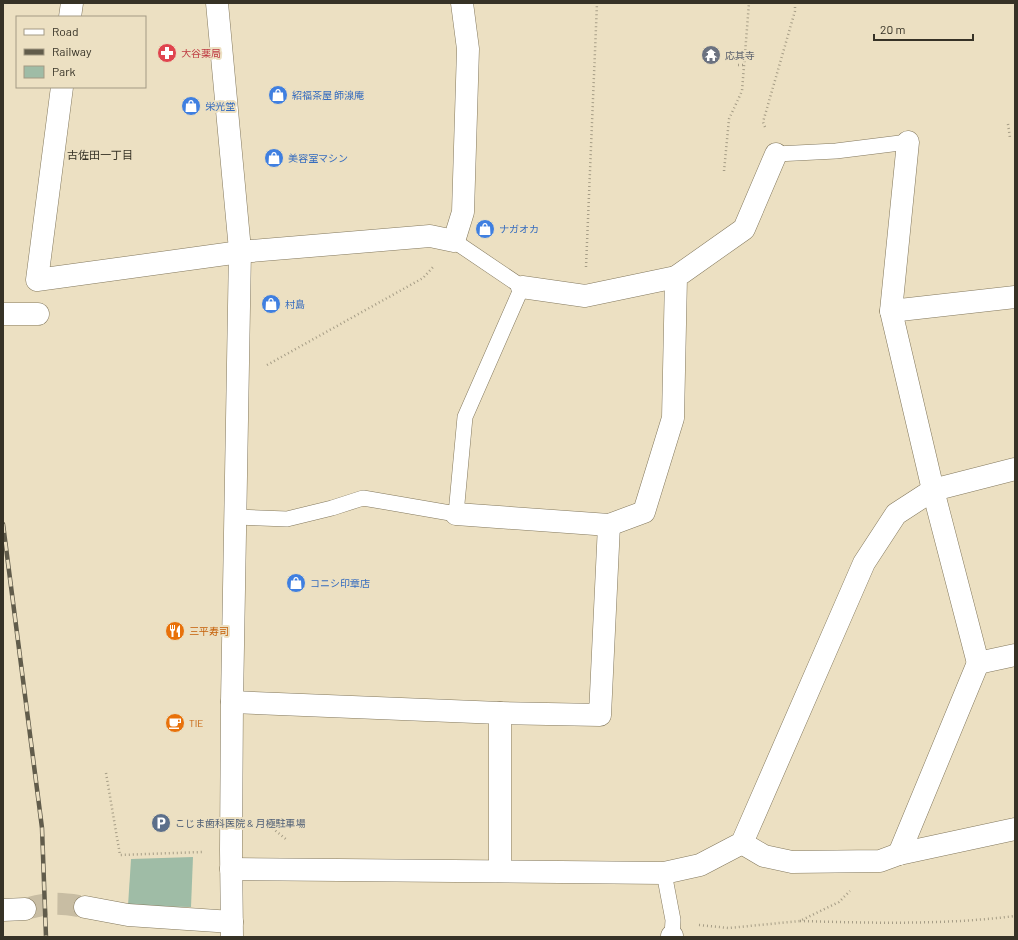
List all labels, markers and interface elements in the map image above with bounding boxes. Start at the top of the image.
legend [16,16,146,88]
scale bar [874,16,973,42]
text: 20 m [880,22,906,36]
text: Road [52,24,79,38]
pharmacy icon: 大谷薬局 [156,42,178,64]
text: Railway [52,44,92,58]
temple icon: 応其寺 [700,44,722,66]
place label: 大谷薬局 [181,47,221,59]
place label: 応其寺 [725,49,755,61]
text: Park [52,64,76,78]
shop icon: 紹福茶屋 師湶庵 [267,84,289,106]
place label: 紹福茶屋 師湶庵 [292,89,364,101]
shop icon: 栄光堂 [180,95,202,117]
place label: 栄光堂 [205,100,235,112]
shop icon: 美容室マシン [263,147,285,169]
district label: 古佐田一丁目 [67,148,133,161]
place label: 美容室マシン [288,152,348,164]
shop icon: ナガオカ [474,218,496,240]
place label: ナガオカ [499,223,539,235]
shop icon: 村島 [260,293,282,315]
place label: 村島 [285,298,305,310]
shop icon: コニシ印章店 [285,572,307,594]
place label: コニシ印章店 [310,577,370,589]
restaurant icon: 三平寿司 [164,620,186,642]
place label: 三平寿司 [189,625,229,637]
cafe icon: TIE [164,712,186,734]
place label: TIE [189,717,203,729]
parking icon: こじま歯科医院 & 月極駐車場 [150,812,172,834]
place label: こじま歯科医院 & 月極駐車場 [175,817,306,829]

